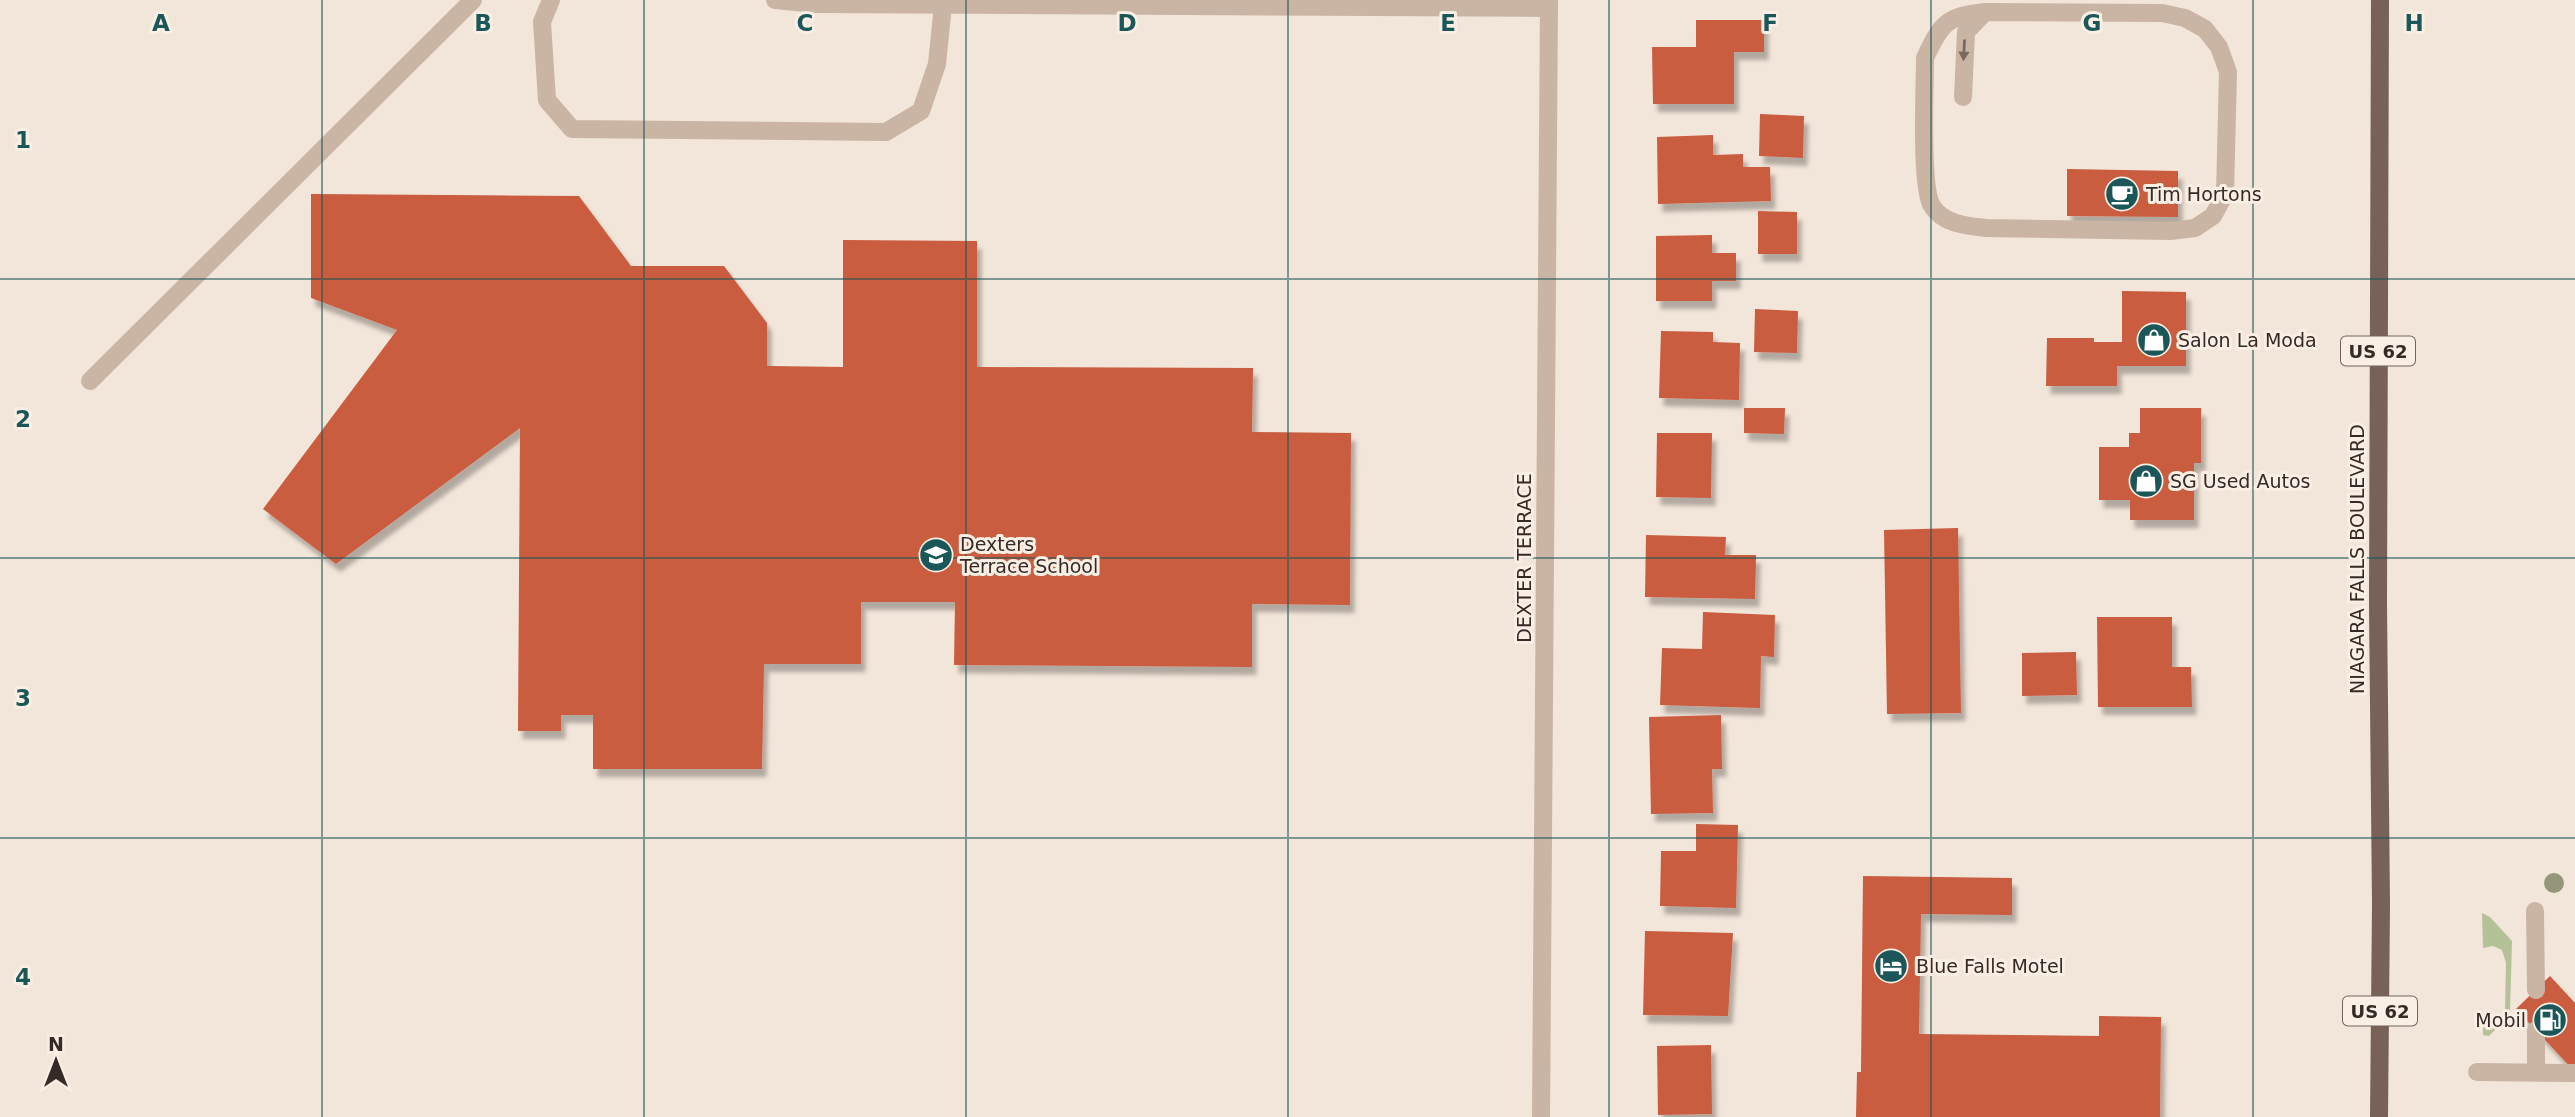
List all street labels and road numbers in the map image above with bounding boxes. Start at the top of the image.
road number: US 62 [2341,337,2415,366]
street label: NIAGARA FALLS BOULEVARD [2346,424,2368,694]
street label: DEXTER TERRACE [1513,473,1535,643]
road number: US 62 [2343,996,2417,1026]

